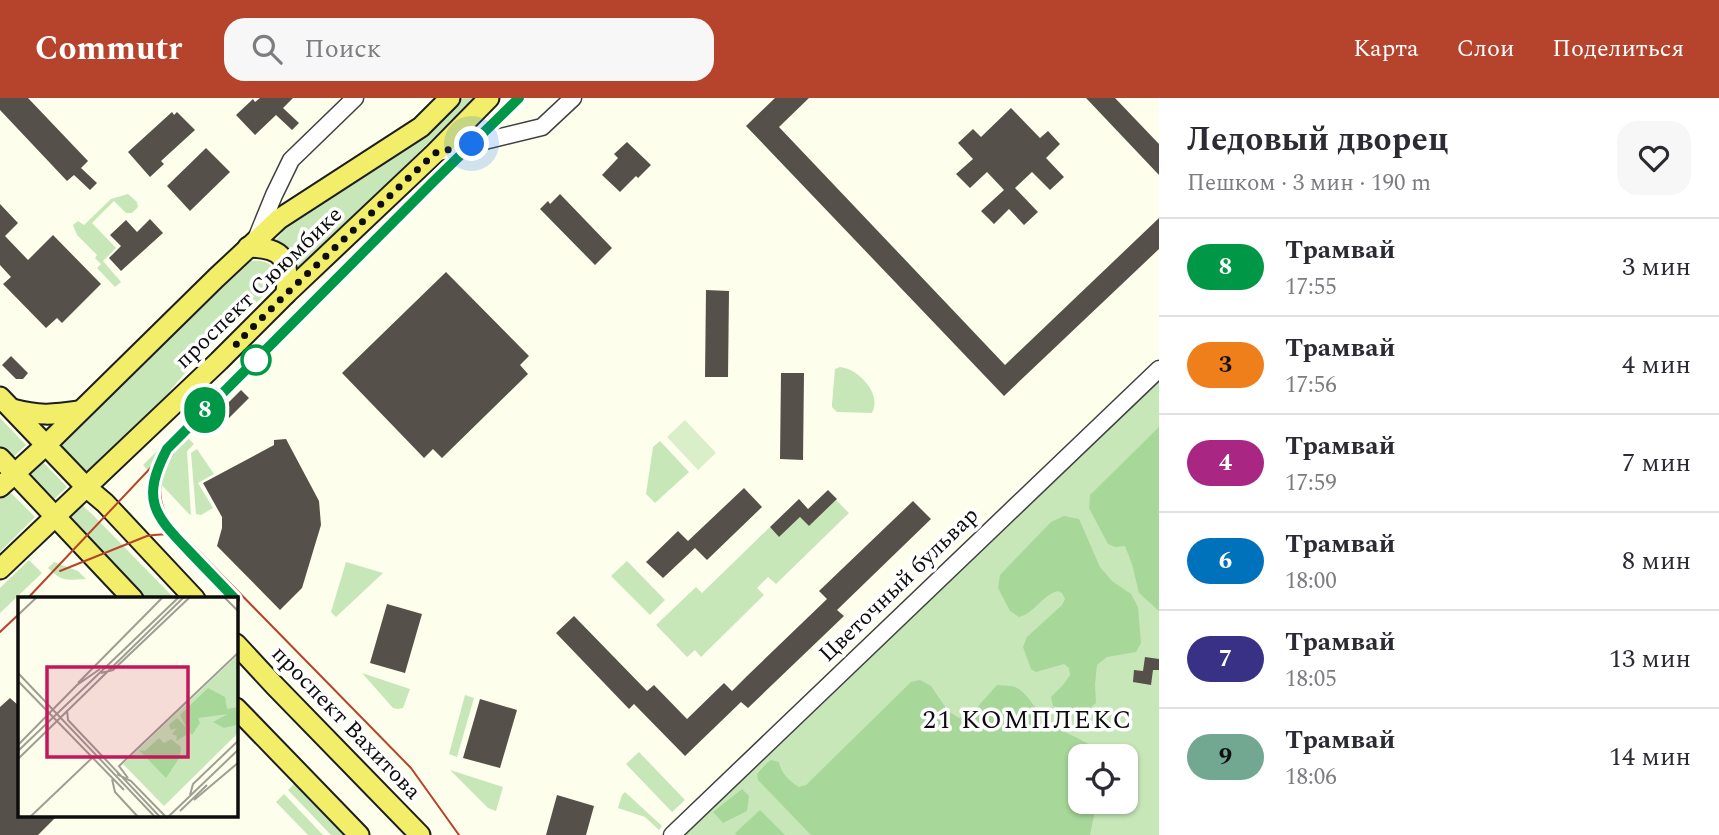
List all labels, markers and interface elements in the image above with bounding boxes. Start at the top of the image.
search box [224,18,714,81]
text: Commutr [35,24,182,74]
text: Поиск [304,29,381,69]
icon: search [248,30,286,68]
text: Карта [1353,31,1419,67]
text: Слои [1457,31,1514,67]
text: Поделиться [1552,31,1684,67]
text: Ледовый дворец [1187,115,1448,165]
button: heart [1617,121,1691,195]
your location [454,126,489,161]
text: Пешком · 3 мин · 190 m [1187,166,1431,201]
street label: проспект Сююмбике [167,198,351,378]
text: Трамвай [1285,230,1395,270]
text: 3 мин [1622,247,1691,287]
text: 8 [1219,249,1232,285]
text: 17:55 [1285,270,1337,305]
text: Трамвай [1285,328,1395,368]
unlabelled marker [241,345,271,375]
text: 4 мин [1622,345,1691,385]
text: 3 [1219,347,1232,383]
text: 17:56 [1285,368,1337,403]
line badge: 8 [182,387,228,433]
text: 8 [198,392,212,428]
text: Трамвай [1285,426,1395,466]
text: 7 мин [1622,443,1691,483]
text: 4 [1219,445,1232,481]
text: 17:59 [1285,466,1337,501]
street label: Цветочный бульвар [811,499,987,671]
text: Трамвай [1285,524,1395,564]
text: 8 мин [1622,541,1691,581]
text: 6 [1219,543,1232,579]
text: 18:00 [1285,564,1337,599]
inset map [18,597,238,818]
text: Трамвай [1285,622,1395,662]
street label: проспект Вахитова [263,638,429,808]
text: 13 мин [1609,639,1691,679]
text: 7 [1219,641,1232,677]
text: 18:05 [1285,662,1337,697]
district label: 21 КОМПЛЕКС [923,700,1133,740]
text: Трамвай [1285,720,1395,760]
text: 14 мин [1609,737,1691,777]
text: 9 [1219,739,1232,775]
map controls [1068,744,1138,814]
button: locate [1068,744,1138,814]
text: 18:06 [1285,760,1337,795]

